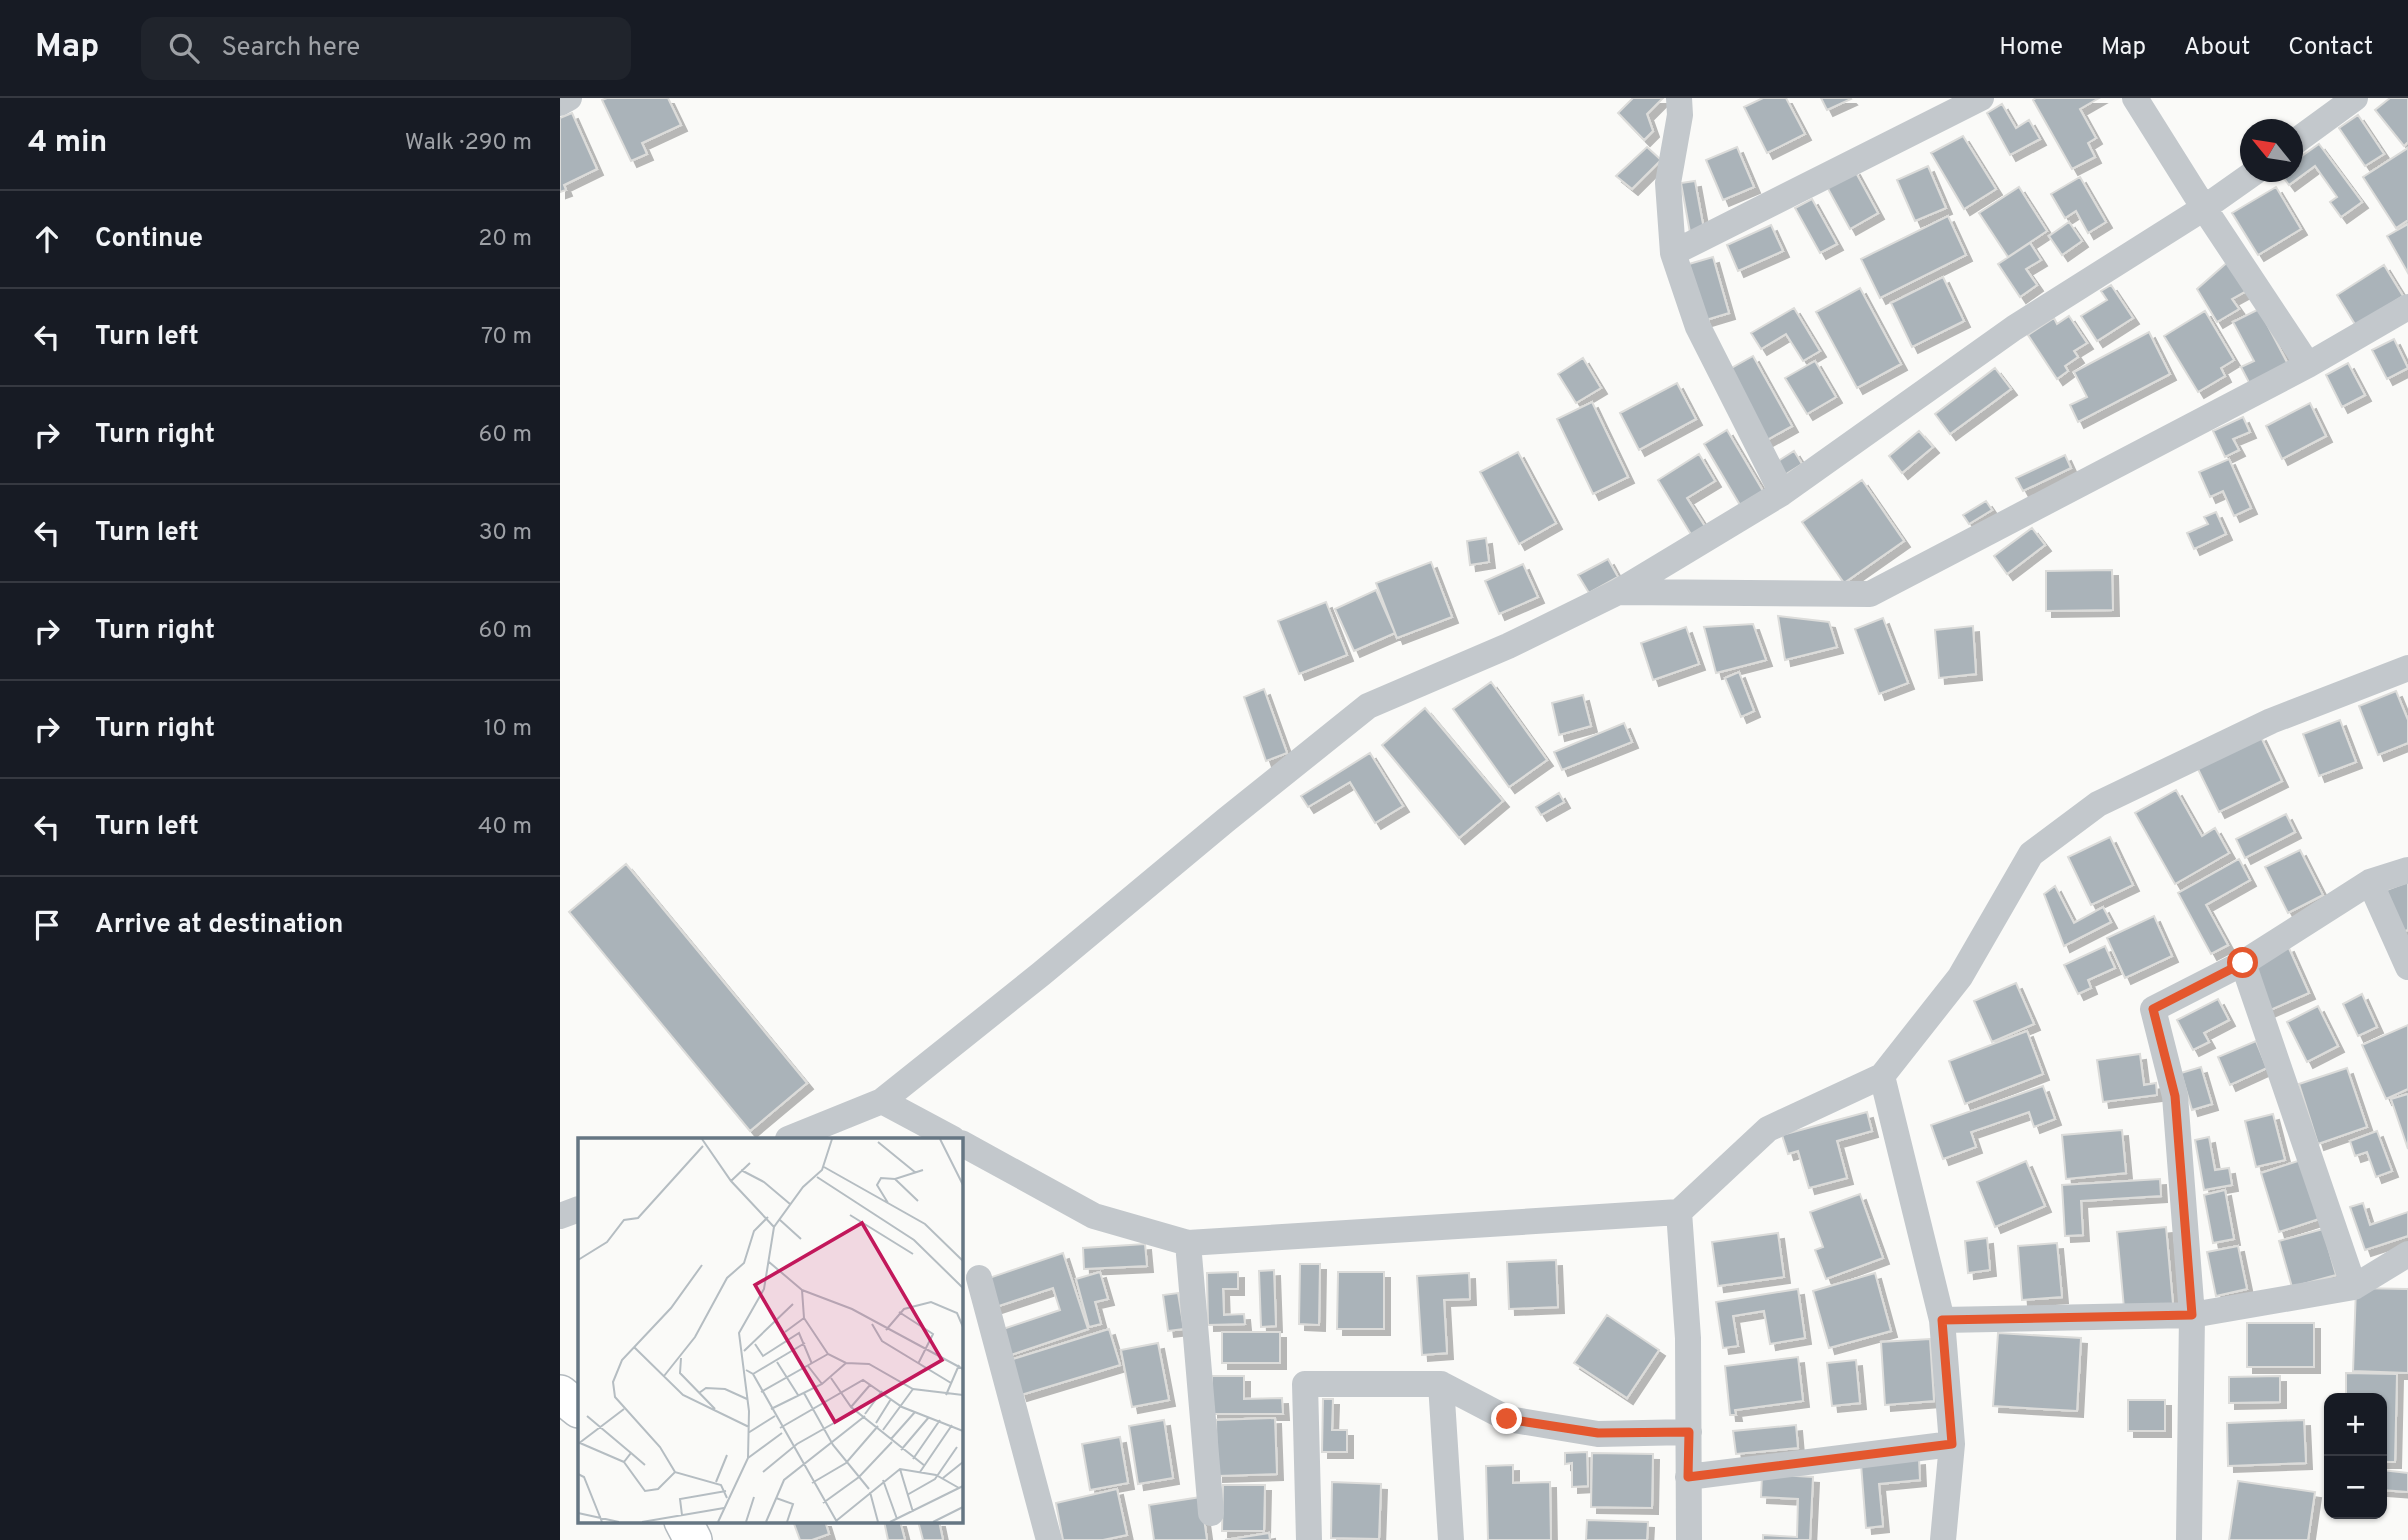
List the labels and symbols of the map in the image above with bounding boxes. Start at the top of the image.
north arrow [2240,119,2303,182]
route start [2227,947,2258,978]
inset map [578,1138,962,1522]
route end [1491,1403,1522,1434]

